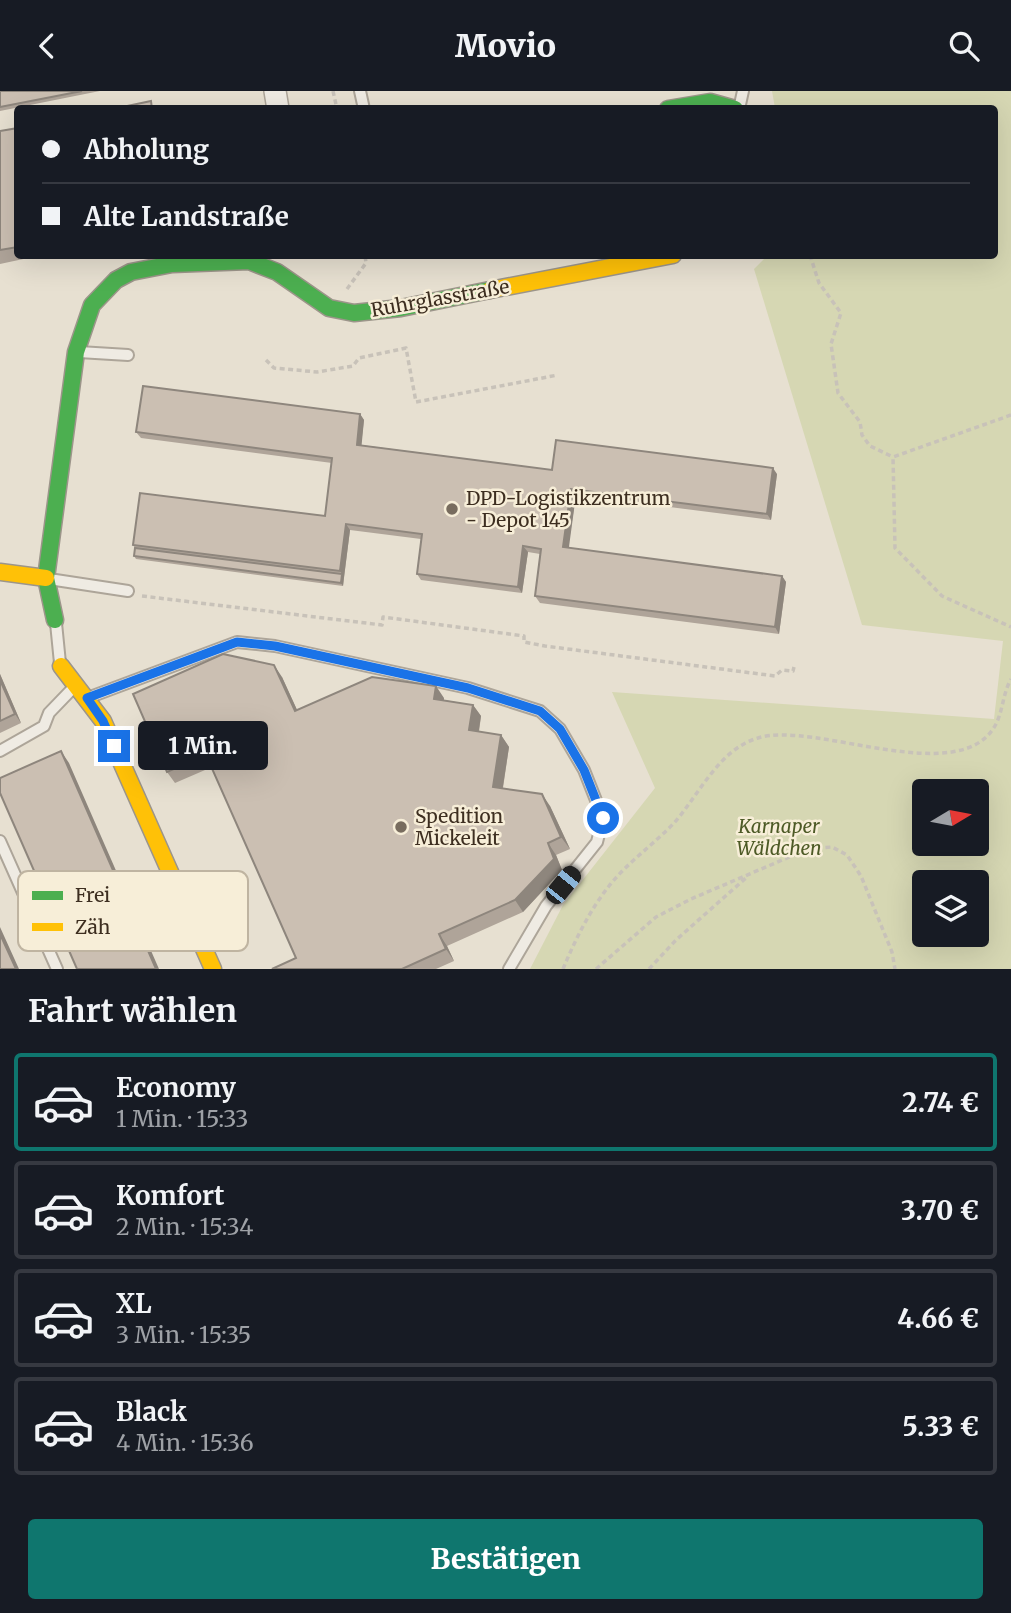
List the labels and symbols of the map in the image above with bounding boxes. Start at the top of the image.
street label: Ruhrglasstraße [369,274,511,322]
place label: DPD-Logistikzentrum - Depot 145 [466,486,671,532]
marker: DPD-Logistikzentrum - Depot 145 [444,501,460,517]
callout: 1 Min. [138,721,268,771]
route end [98,730,130,762]
north arrow [912,779,989,856]
route start [587,802,619,834]
place label: Spedition Mickeleit [415,804,504,850]
park label: Karnaper Wäldchen [736,814,822,860]
marker: Spedition Mickeleit [393,819,409,835]
car [542,862,585,908]
legend [18,871,248,951]
text: Frei [75,883,110,907]
text: Zäh [75,915,111,939]

